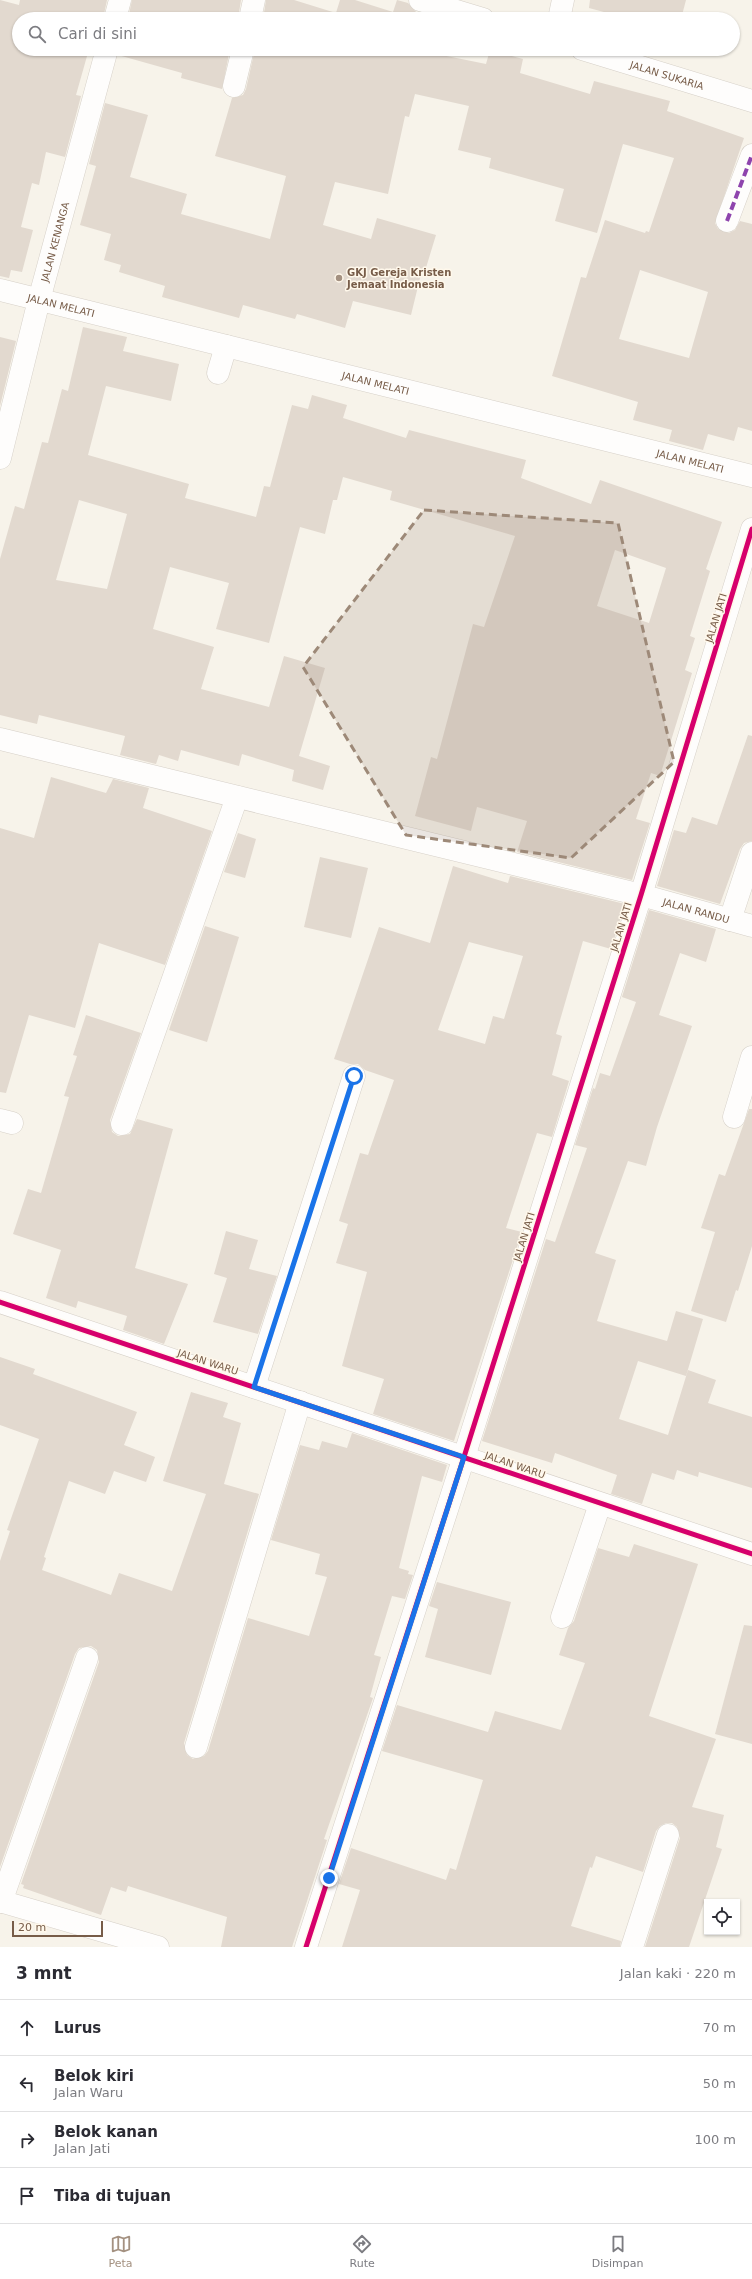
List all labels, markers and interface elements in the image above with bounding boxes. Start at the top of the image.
search box [12,12,740,56]
icon: search [26,23,48,45]
text: Cari di sini [58,25,137,43]
street label: JALAN SUKARIA [628,58,706,92]
street label: JALAN KENANGA [38,201,71,284]
place label: GKJ Gereja Kristen Jemaat Indonesia [346,267,451,290]
marker: GKJ Gereja Kristen Jemaat Indonesia [334,273,344,283]
street label: JALAN MELATI [25,291,96,319]
street label: JALAN MELATI [340,369,410,397]
street label: JALAN MELATI [654,447,725,474]
street label: JALAN JATI [703,592,729,645]
street label: JALAN RANDU [661,896,731,925]
street label: JALAN JATI [608,901,634,954]
route start [345,1067,363,1085]
street label: JALAN JATI [511,1211,537,1264]
street label: JALAN WARU [175,1347,240,1377]
street label: JALAN WARU [482,1449,547,1481]
route end [320,1869,338,1887]
map controls [704,1899,740,1935]
button: locate [704,1899,740,1935]
scale bar [12,1919,103,1938]
text: 20 m [18,1921,46,1934]
text: 3 mnt [16,1963,72,1983]
text: Jalan kaki · 220 m [620,1966,736,1981]
icon: ahead [16,2017,38,2039]
text: Lurus [54,2019,101,2037]
text: 70 m [703,2020,736,2035]
text: Belok kiri [54,2067,134,2085]
icon: left [16,2073,38,2095]
text: 50 m [703,2076,736,2091]
text: Jalan Waru [54,2085,123,2100]
text: Belok kanan [54,2123,158,2141]
icon: right [16,2129,38,2151]
text: 100 m [694,2132,736,2147]
text: Jalan Jati [54,2141,110,2156]
icon: arrive [16,2185,38,2207]
text: Tiba di tujuan [54,2187,171,2205]
tab: Peta [109,2233,133,2270]
tab: Rute [350,2233,375,2270]
tab: Disimpan [592,2233,644,2270]

